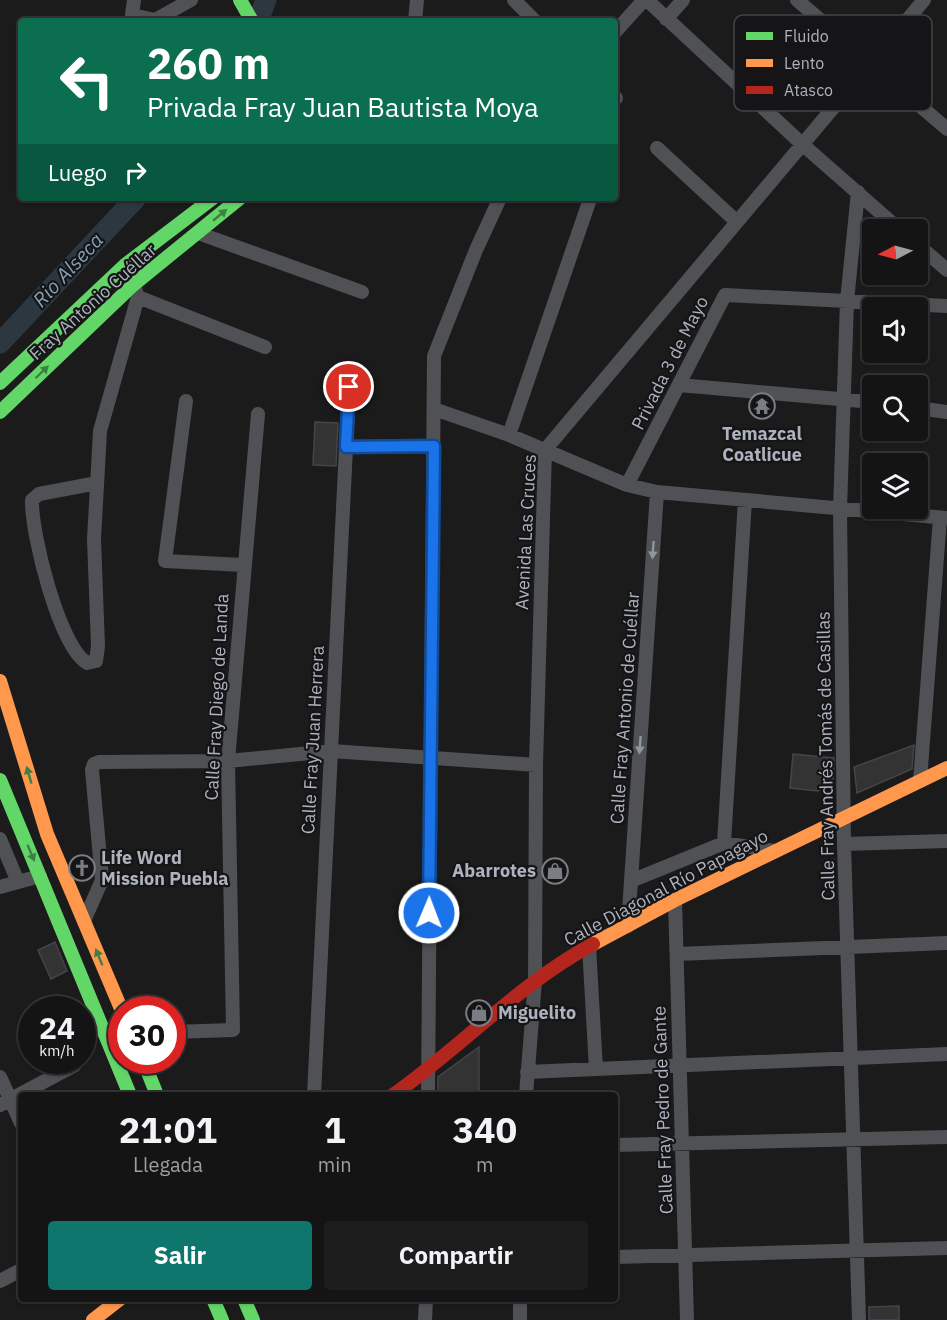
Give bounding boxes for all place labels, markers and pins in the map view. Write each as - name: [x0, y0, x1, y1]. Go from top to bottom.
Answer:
- pin: [323, 361, 374, 412]
- temple icon: Temazcal Coatlicue: [747, 391, 777, 421]
- place label: Temazcal Coatlicue: [722, 422, 802, 466]
- place label: Life Word Mission Puebla: [101, 846, 228, 890]
- church icon: Life Word Mission Puebla: [67, 853, 97, 883]
- shop icon: Abarrotes: [540, 856, 570, 886]
- place label: Abarrotes: [452, 859, 536, 882]
- shop icon: Miguelito: [464, 998, 494, 1028]
- place label: Miguelito: [498, 1001, 576, 1024]

